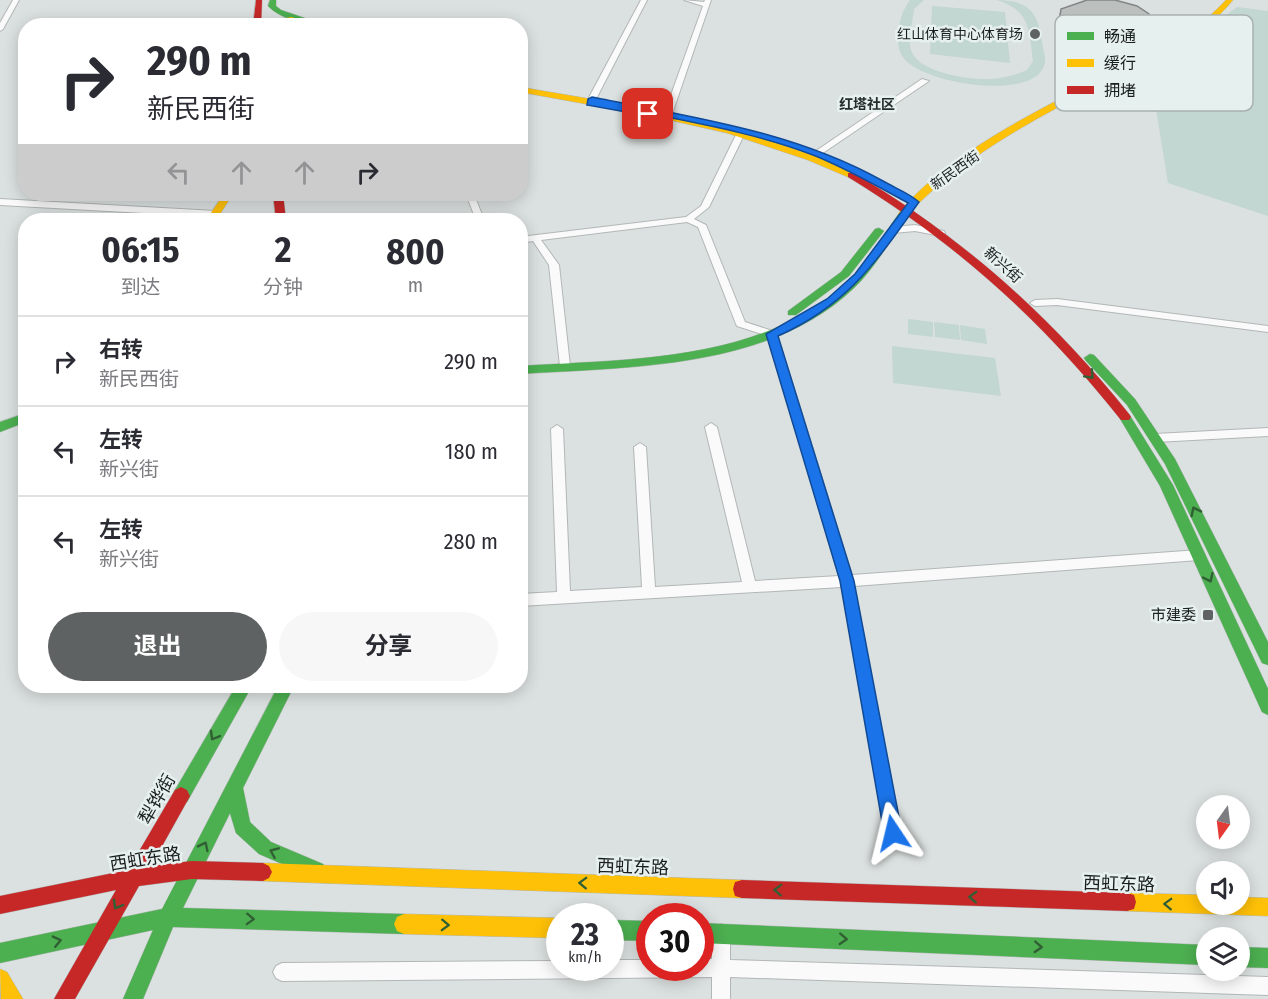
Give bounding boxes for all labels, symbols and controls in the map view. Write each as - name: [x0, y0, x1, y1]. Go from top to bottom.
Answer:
- legend: [1055, 15, 1253, 111]
- place label: 红山体育中心体育场: [897, 26, 1023, 43]
- marker: 红山体育中心体育场: [1028, 27, 1042, 41]
- text: 畅通: [1104, 27, 1136, 46]
- text: 290 m: [147, 36, 252, 86]
- icon: right: [48, 42, 126, 120]
- text: 缓行: [1104, 54, 1136, 73]
- text: 拥堵: [1104, 81, 1136, 100]
- pin: [622, 88, 673, 139]
- text: 新民西街: [147, 93, 255, 125]
- district label: 红塔社区: [839, 96, 895, 113]
- icon: arrive: [631, 97, 664, 130]
- street label: 新民西街: [927, 147, 983, 193]
- icon: left: [162, 156, 195, 189]
- icon: ahead: [225, 156, 258, 189]
- icon: ahead: [288, 156, 321, 189]
- icon: right: [351, 156, 384, 189]
- text: 06:15: [101, 228, 180, 272]
- text: 2: [275, 228, 291, 272]
- text: 800: [386, 230, 445, 274]
- street label: 新兴街: [980, 243, 1026, 287]
- text: m: [408, 273, 423, 297]
- text: 到达: [121, 275, 161, 299]
- text: 分钟: [263, 275, 303, 299]
- text: 右转: [99, 336, 143, 363]
- icon: right: [48, 345, 81, 378]
- text: 290 m: [444, 348, 498, 375]
- text: 新民西街: [99, 367, 179, 391]
- one-way arrow: [1083, 368, 1094, 379]
- text: 左转: [99, 426, 143, 453]
- icon: left: [48, 435, 81, 468]
- text: 180 m: [445, 438, 498, 465]
- text: 新兴街: [99, 457, 159, 481]
- one-way arrow: [1191, 507, 1203, 518]
- text: 左转: [99, 516, 143, 543]
- icon: left: [48, 525, 81, 558]
- text: 280 m: [444, 528, 498, 555]
- text: 新兴街: [99, 547, 159, 571]
- one-way arrow: [1202, 572, 1214, 583]
- place label: 市建委: [1151, 606, 1196, 624]
- marker: 市建委: [1201, 608, 1215, 622]
- button: 退出: [48, 612, 267, 681]
- button: 分享: [279, 612, 498, 681]
- one-way arrow: [210, 730, 222, 740]
- street label: 犁铧街: [134, 770, 180, 828]
- north arrow: [1196, 795, 1250, 849]
- map controls: [1196, 795, 1250, 981]
- position arrow: [861, 801, 925, 865]
- one-way arrow: [196, 841, 208, 852]
- street label: 西虹东路: [108, 843, 182, 875]
- one-way arrow: [269, 847, 280, 859]
- street label: 西虹东路: [597, 855, 669, 879]
- button: sound: [1196, 861, 1250, 915]
- street label: 西虹东路: [1083, 872, 1155, 896]
- one-way arrow: [578, 877, 587, 890]
- one-way arrow: [773, 884, 782, 896]
- one-way arrow: [968, 890, 977, 903]
- one-way arrow: [1163, 897, 1172, 910]
- one-way arrow: [112, 899, 124, 909]
- speed limit sign: 30: [636, 903, 714, 981]
- one-way arrow: [245, 913, 254, 926]
- text: 23: [571, 917, 599, 953]
- one-way arrow: [440, 919, 449, 931]
- button: layers: [1196, 927, 1250, 981]
- one-way arrow: [838, 932, 847, 945]
- one-way arrow: [52, 935, 62, 948]
- one-way arrow: [1033, 941, 1042, 954]
- text: km/h: [568, 948, 602, 966]

